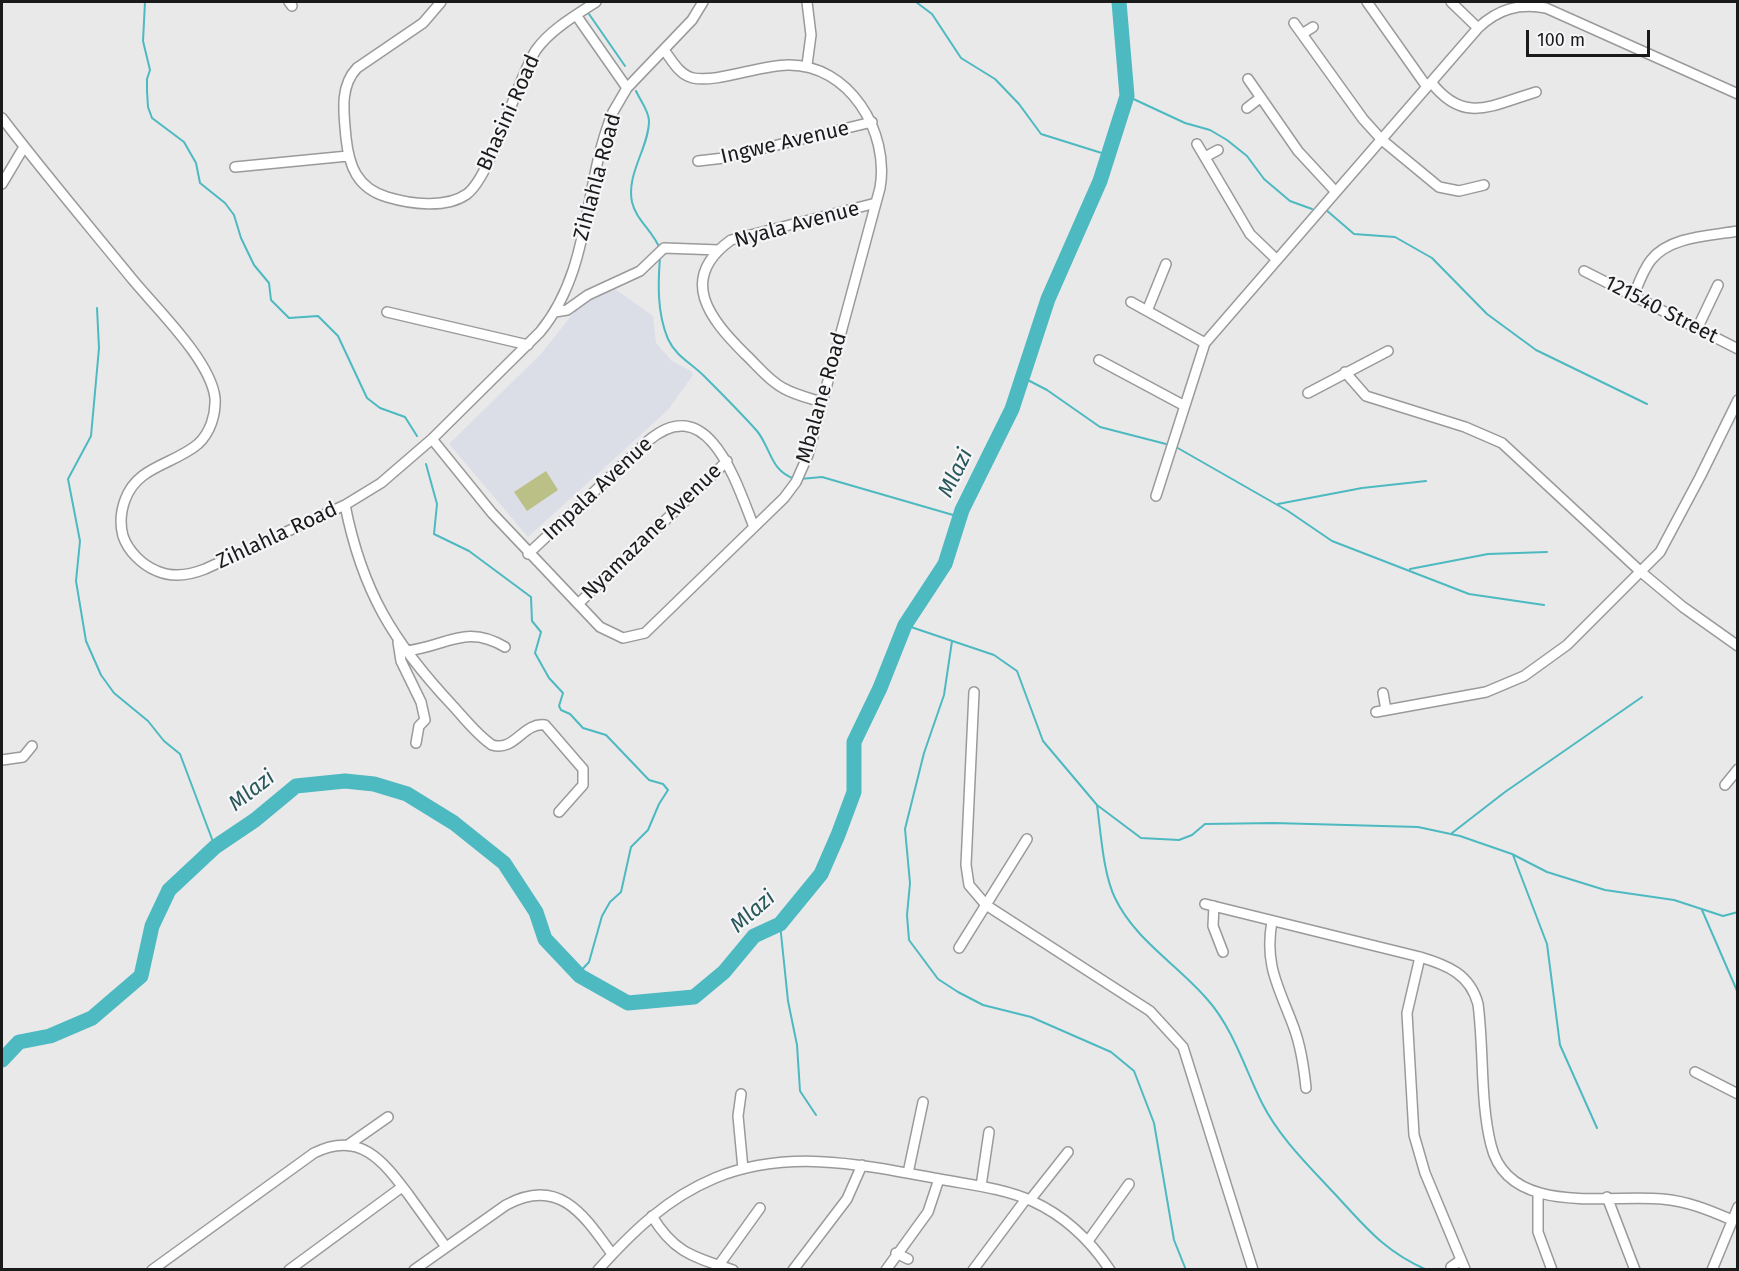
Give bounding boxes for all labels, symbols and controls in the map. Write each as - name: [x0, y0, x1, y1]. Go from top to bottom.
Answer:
- scale bar: [1529, 18, 1654, 56]
- text: 100 m: [1537, 29, 1585, 51]
- street label: Bhasini Road: [472, 51, 546, 175]
- street label: Zihlahla Road: [569, 111, 627, 243]
- street label: Ingwe Avenue: [718, 116, 852, 170]
- street label: Nyala Avenue: [732, 196, 862, 254]
- street label: 121540 Street: [1600, 271, 1722, 349]
- street label: Mbalane Road: [791, 330, 853, 466]
- street label: Impala Avenue: [538, 432, 658, 546]
- water label: Mlazi: [933, 444, 979, 502]
- street label: Nyamazane Avenue: [577, 459, 727, 605]
- street label: Zihlahla Road: [213, 497, 341, 575]
- water label: Mlazi: [224, 765, 280, 817]
- water label: Mlazi: [725, 885, 781, 939]

